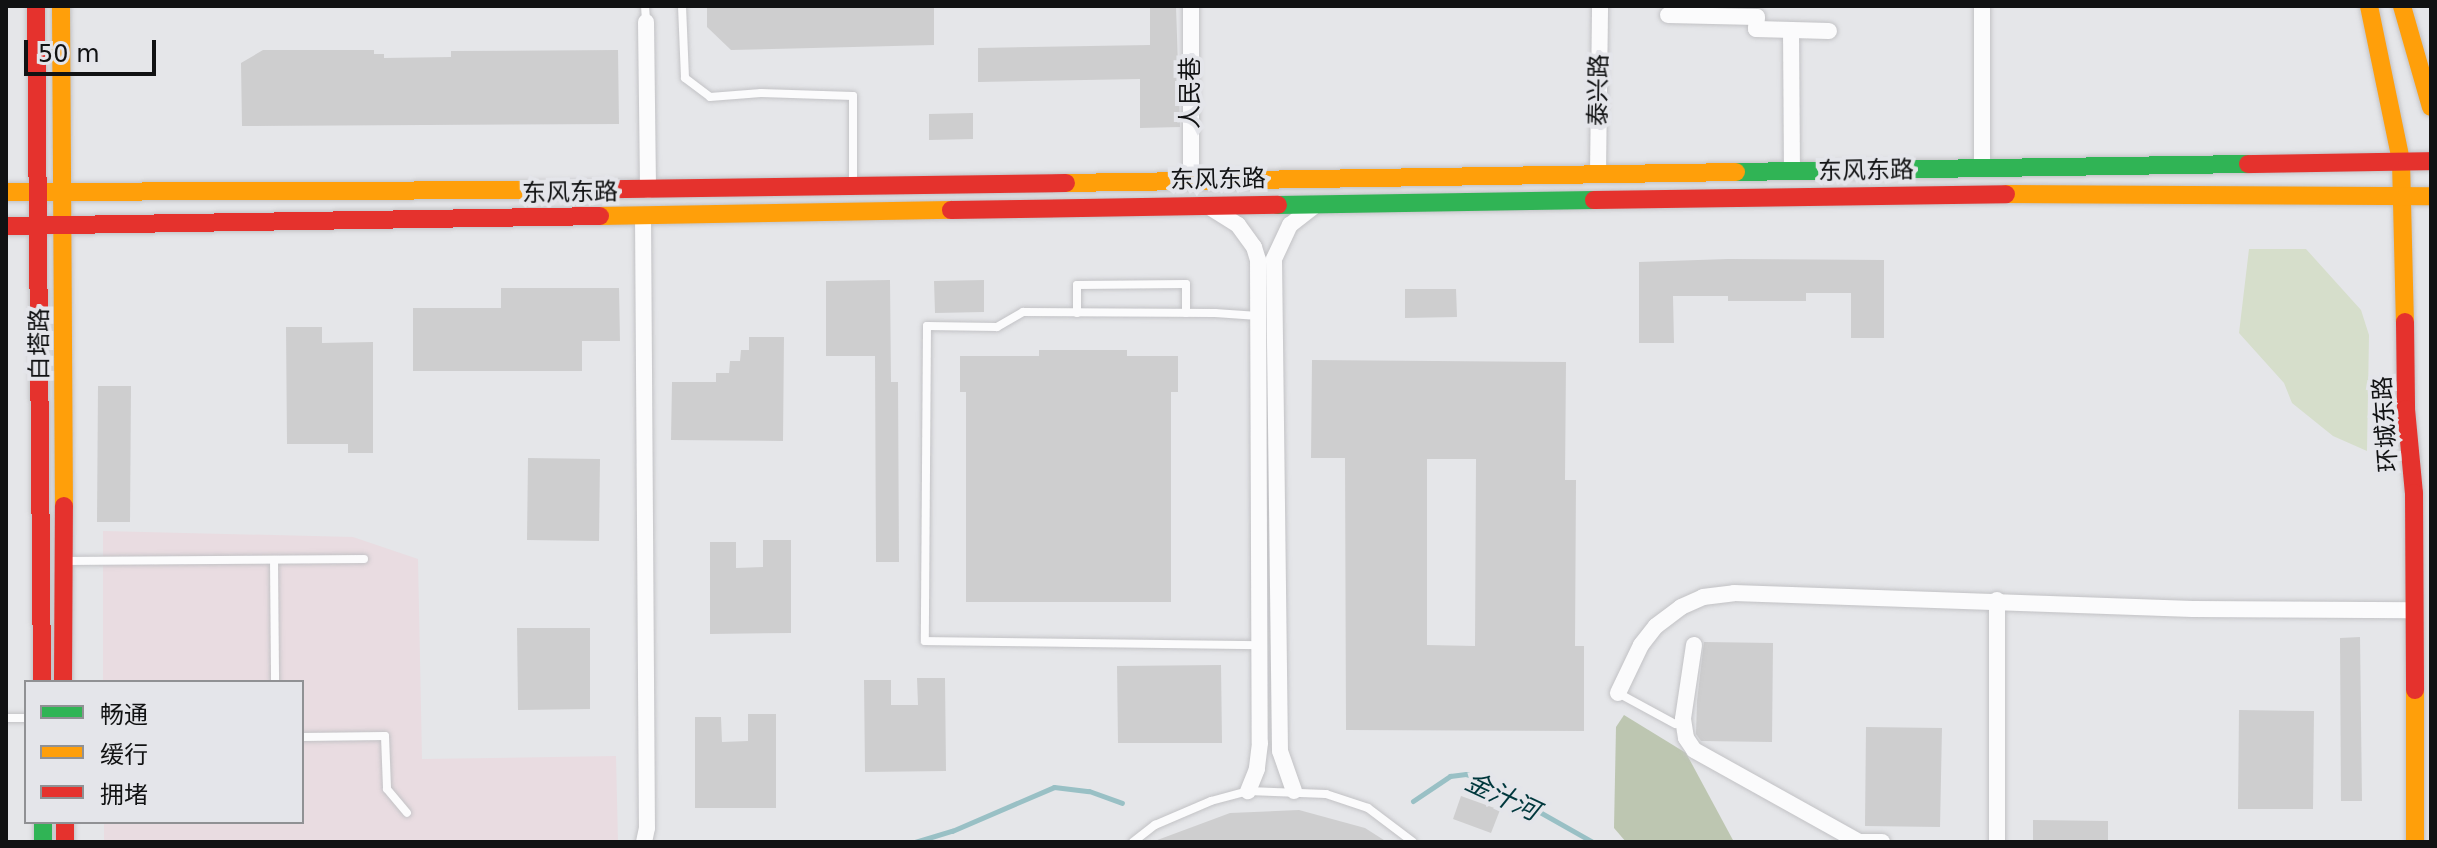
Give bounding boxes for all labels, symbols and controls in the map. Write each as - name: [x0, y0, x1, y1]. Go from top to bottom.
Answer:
- scale bar: [28, 24, 160, 74]
- text: 50 m: [38, 40, 100, 68]
- street label: 泰兴路: [1584, 54, 1614, 126]
- street label: 人民巷: [1177, 57, 1205, 129]
- street label: 东风东路: [1818, 156, 1914, 186]
- street label: 东风东路: [1170, 165, 1266, 195]
- street label: 东风东路: [522, 178, 618, 208]
- street label: 白塔路: [26, 308, 54, 380]
- street label: 环城东路: [2368, 375, 2404, 473]
- legend: [24, 680, 304, 824]
- text: 畅通: [100, 701, 148, 729]
- text: 缓行: [100, 741, 148, 769]
- water label: 金汁河: [1460, 766, 1544, 828]
- text: 拥堵: [100, 781, 148, 809]

